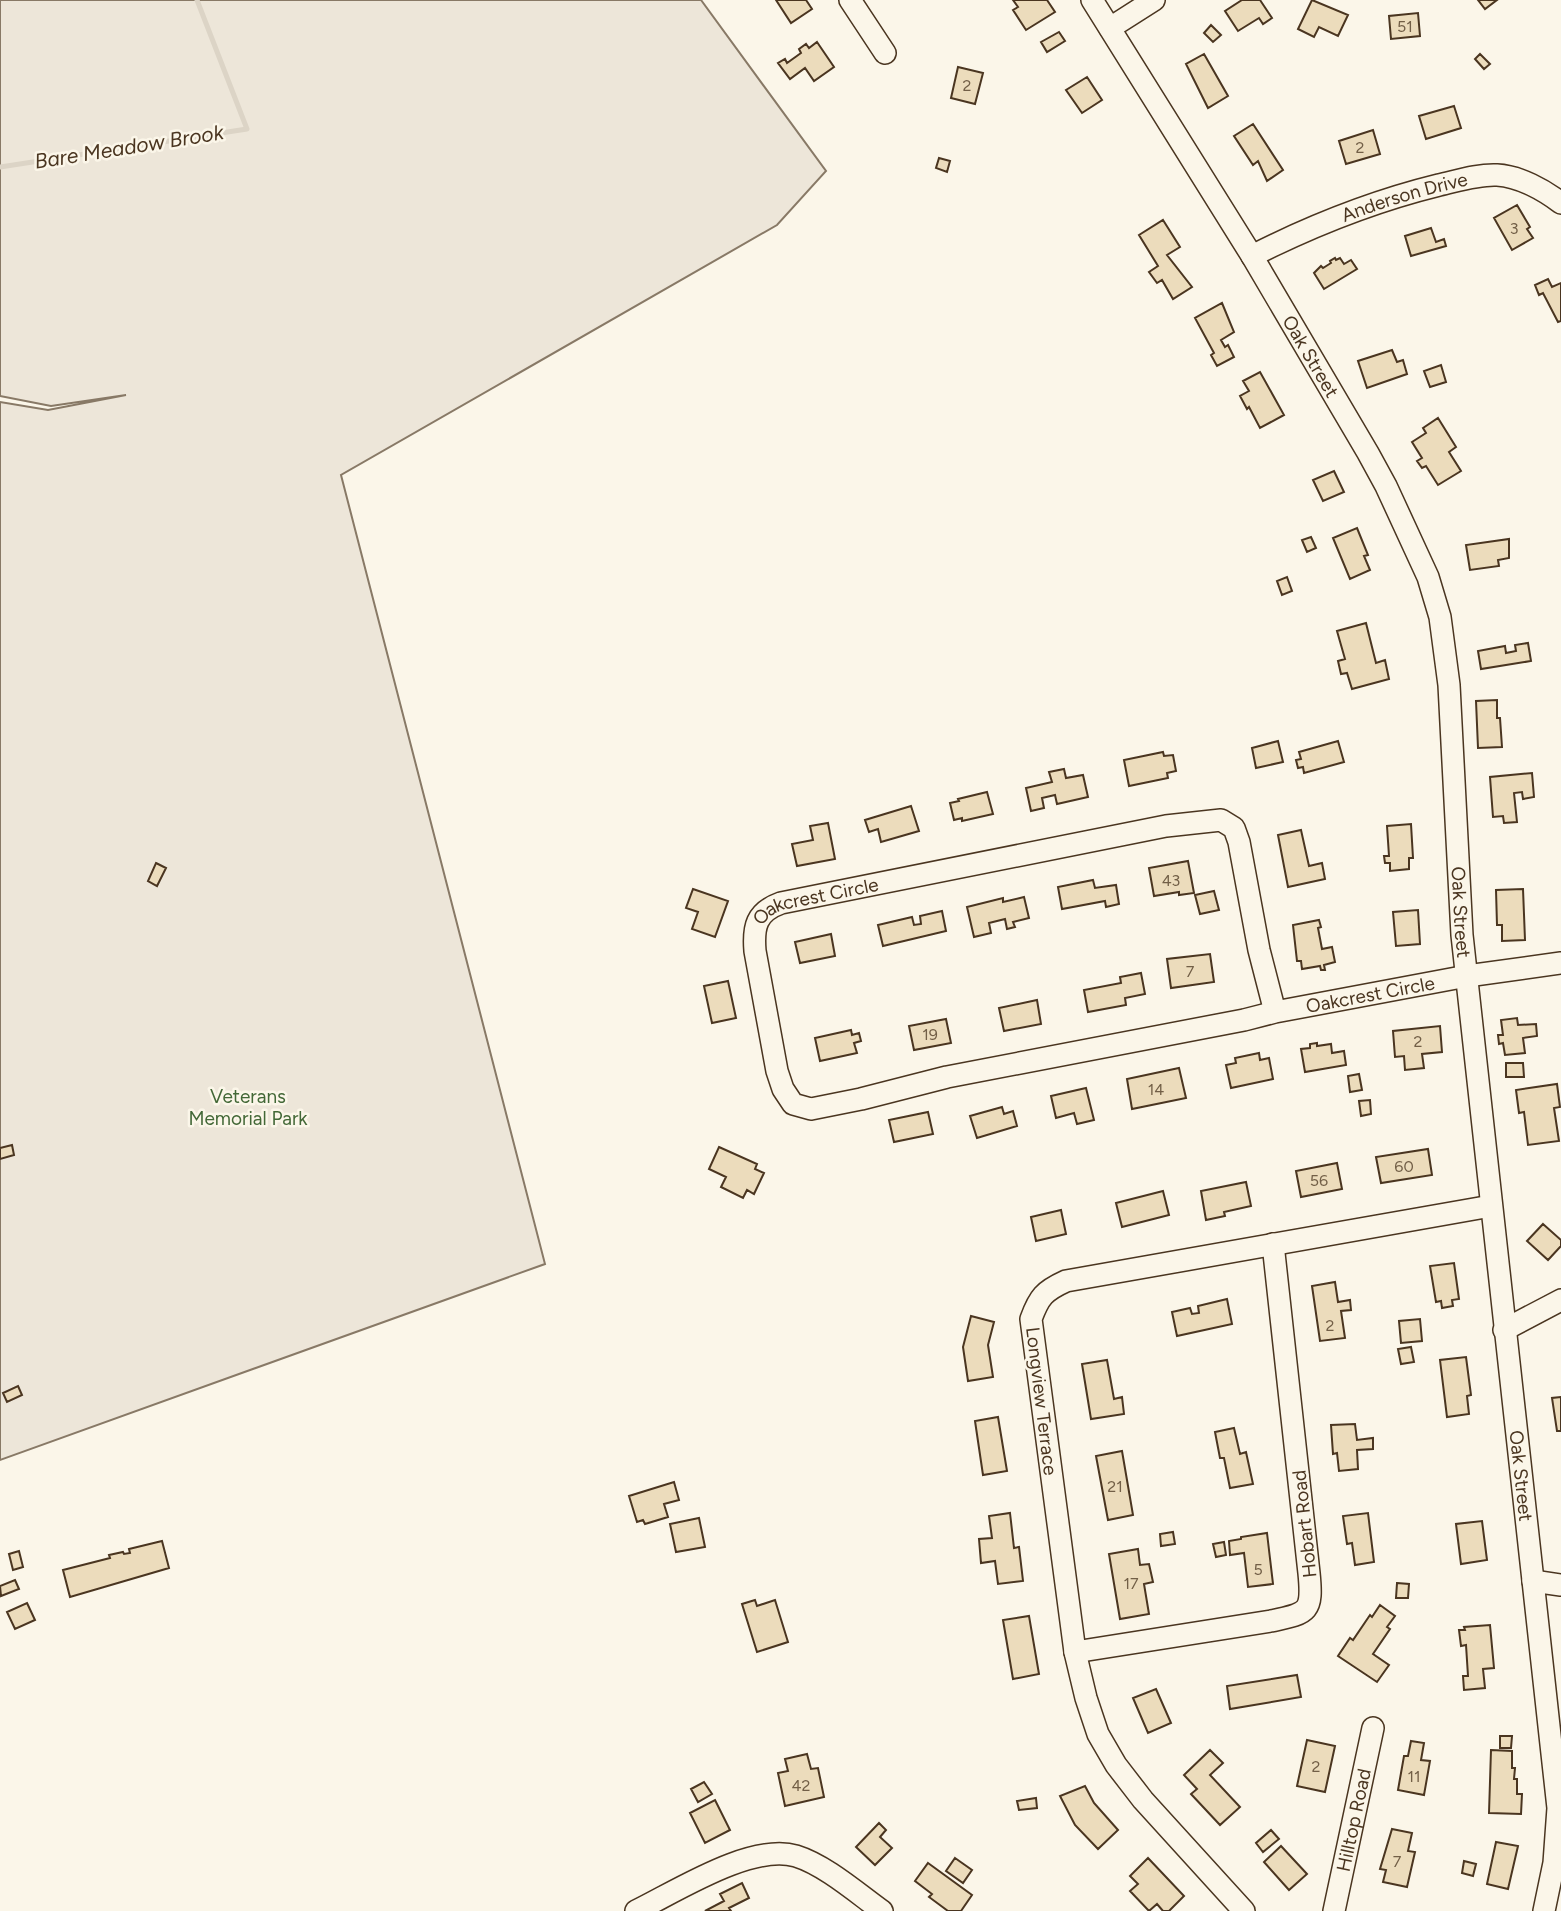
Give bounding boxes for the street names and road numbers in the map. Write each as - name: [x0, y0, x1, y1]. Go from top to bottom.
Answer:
- street label: Anderson Drive: [1338, 168, 1470, 227]
- street label: Oak Street: [1277, 311, 1344, 402]
- street label: Oak Street: [1446, 866, 1475, 959]
- street label: Oakcrest Circle: [748, 873, 881, 929]
- street label: Oakcrest Circle: [1304, 971, 1437, 1018]
- street label: Longview Terrace: [1021, 1325, 1062, 1477]
- street label: Oak Street: [1505, 1429, 1537, 1523]
- street label: Hobart Road: [1287, 1469, 1322, 1579]
- street label: Hilltop Road: [1332, 1766, 1376, 1874]

